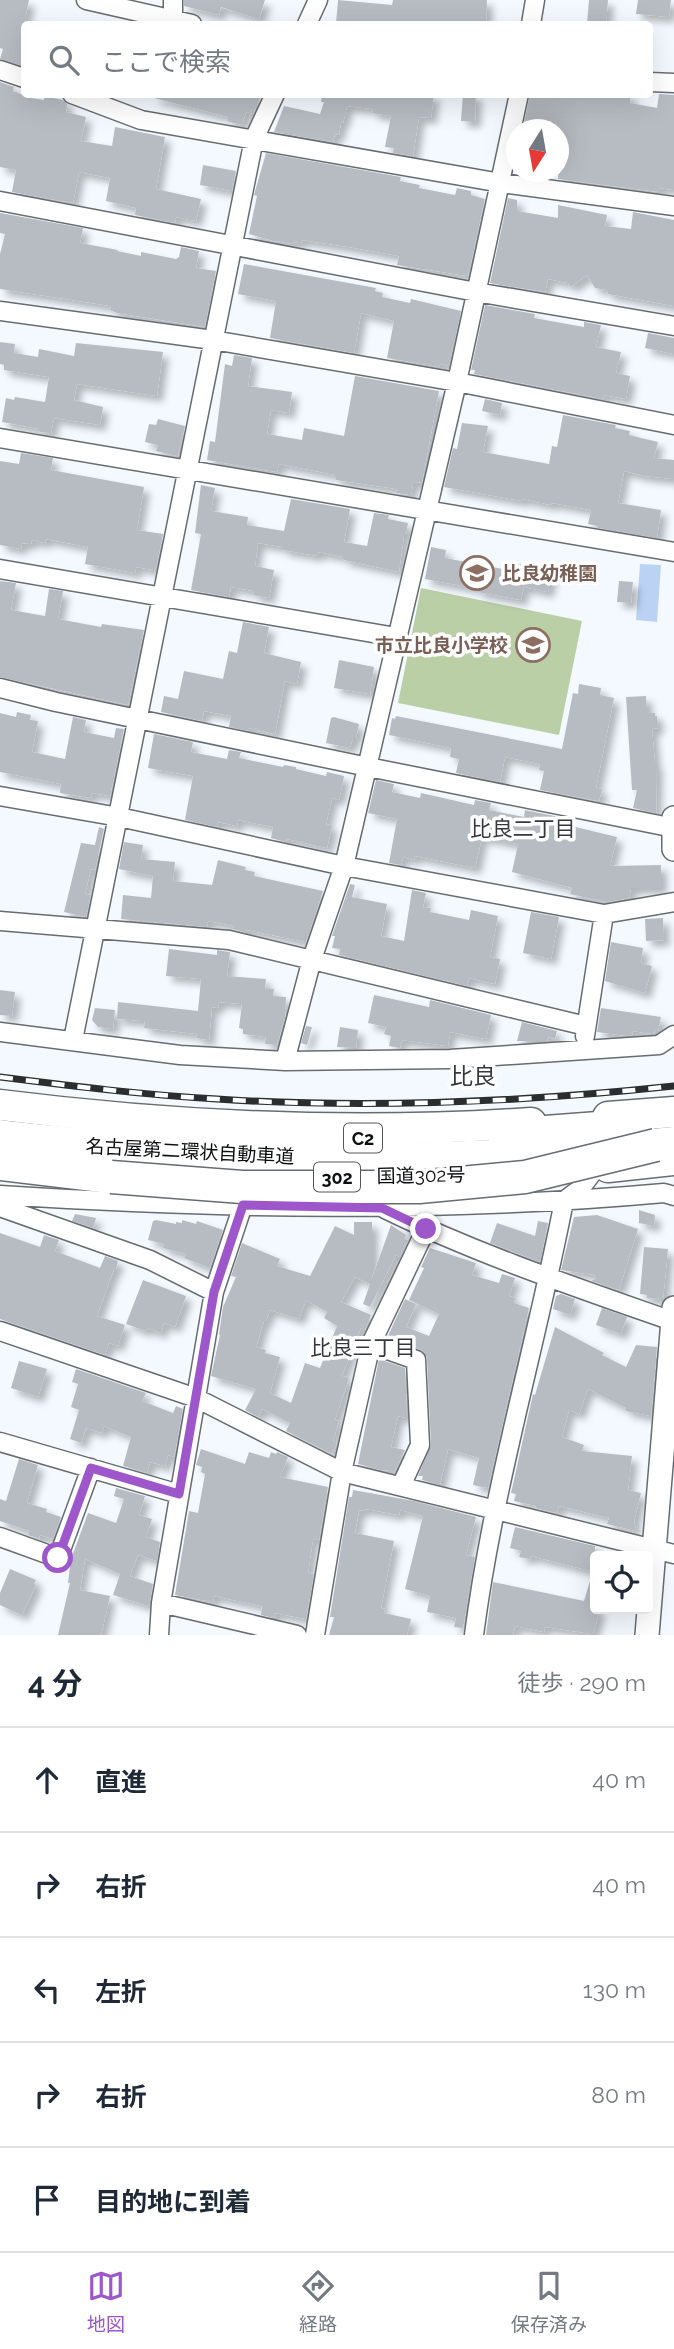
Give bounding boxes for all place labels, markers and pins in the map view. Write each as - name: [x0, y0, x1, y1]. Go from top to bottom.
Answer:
- school or university icon: 比良幼稚園: [458, 554, 496, 592]
- place label: 比良幼稚園: [502, 562, 597, 584]
- school or university icon: 市立比良小学校: [514, 626, 552, 664]
- place label: 市立比良小学校: [375, 634, 508, 656]

